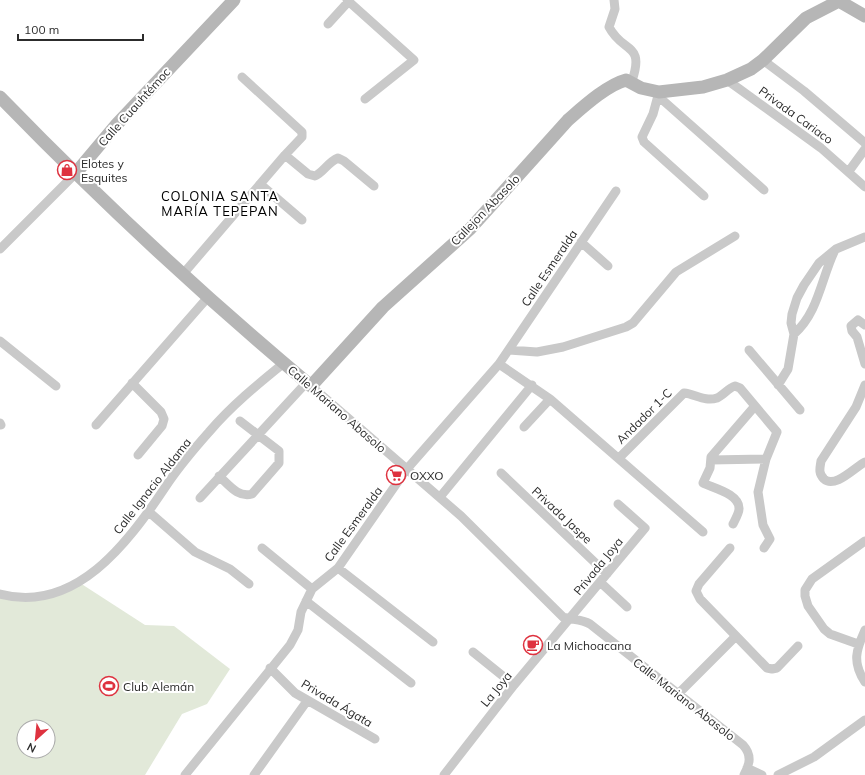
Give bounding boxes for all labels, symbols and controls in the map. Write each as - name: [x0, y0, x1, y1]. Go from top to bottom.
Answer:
- scale bar: [18, 16, 143, 42]
- text: 100 m: [24, 22, 59, 37]
- street label: Calle Cuauhtémoc: [95, 65, 173, 149]
- street label: Privada Cariaco: [756, 83, 836, 147]
- place label: Elotes y Esquites: [81, 156, 128, 185]
- shop icon: Elotes y Esquites: [56, 159, 78, 181]
- street label: Callejon Abasolo: [447, 171, 523, 249]
- district label: COLONIA SANTA MARÍA TEPEPAN: [161, 188, 279, 219]
- street label: Calle Esmeralda: [518, 227, 580, 309]
- street label: Calle Mariano Abasolo: [285, 362, 389, 456]
- street label: Andador 1-C: [613, 385, 675, 447]
- street label: Calle Ignacio Aldama: [110, 435, 194, 537]
- supermarket icon: OXXO: [385, 464, 407, 486]
- place label: OXXO: [410, 468, 444, 483]
- street label: Calle Esmeralda: [321, 483, 385, 565]
- street label: Privada Jaspe: [529, 483, 595, 547]
- street label: Privada Joya: [570, 534, 626, 598]
- cafe icon: La Michoacana: [522, 634, 544, 656]
- place label: La Michoacana: [547, 638, 631, 653]
- street label: Calle Mariano Abasolo: [630, 655, 738, 744]
- street label: La Joya: [477, 668, 515, 710]
- sports icon: Club Alemán: [98, 675, 120, 697]
- street label: Privada Ágata: [299, 676, 375, 730]
- place label: Club Alemán: [123, 679, 194, 694]
- north arrow: [16, 719, 56, 759]
- text: N: [25, 740, 38, 756]

